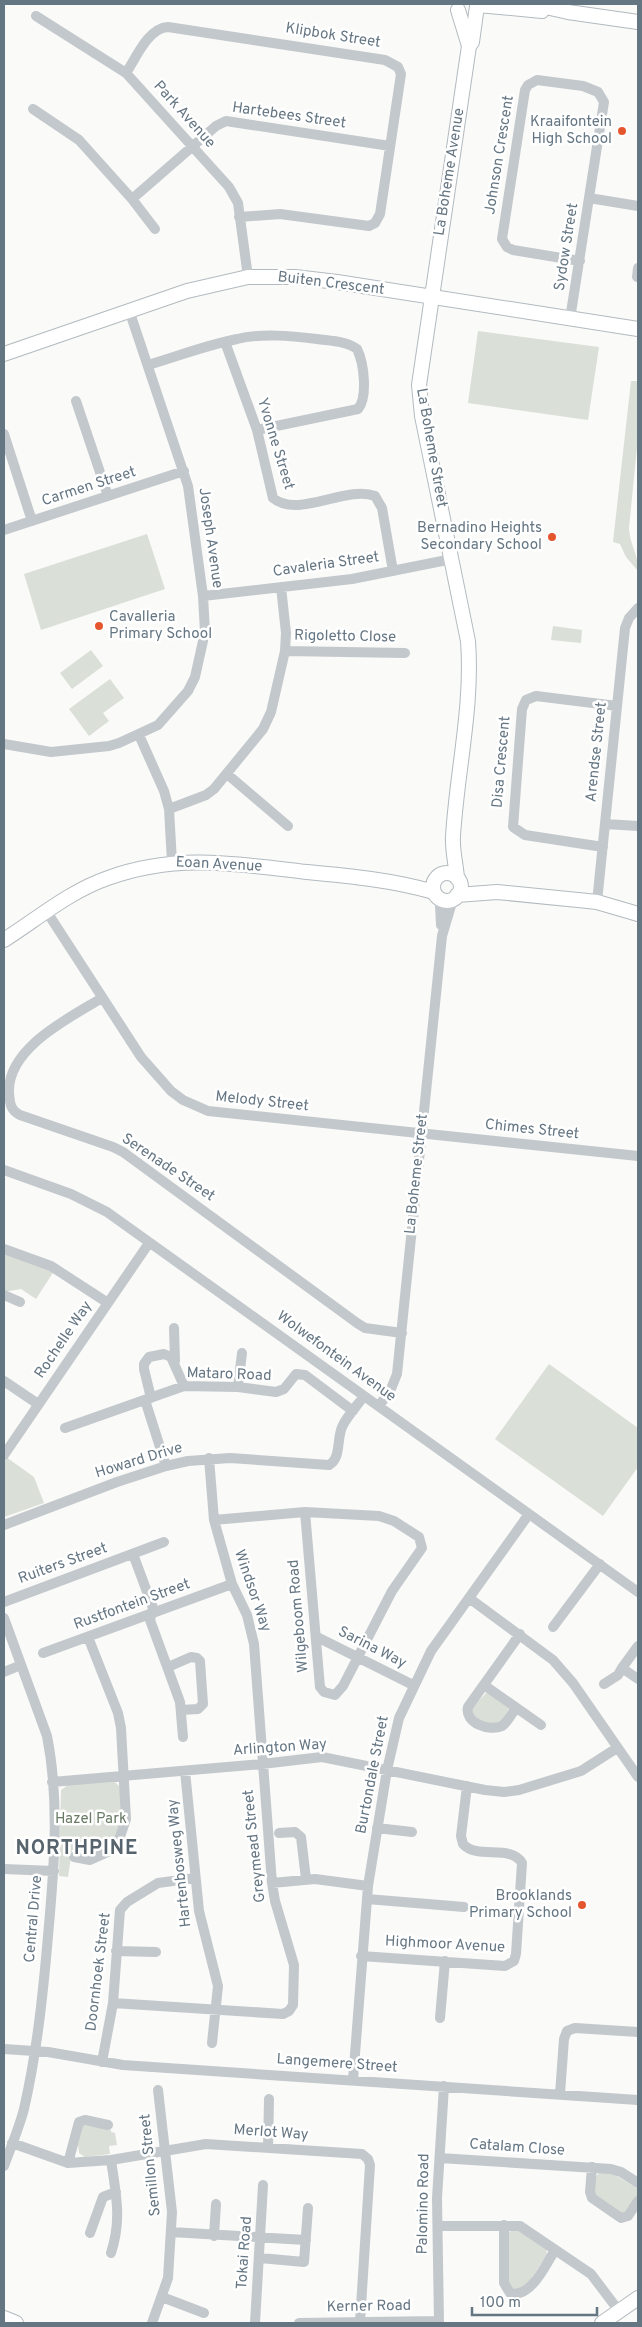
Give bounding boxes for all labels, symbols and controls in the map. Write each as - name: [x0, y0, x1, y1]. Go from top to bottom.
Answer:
- street label: Klipbok Street: [284, 19, 382, 53]
- street label: Park Avenue: [149, 77, 219, 153]
- street label: Johnson Crescent: [481, 94, 519, 216]
- street label: Hartebees Street: [231, 99, 347, 133]
- street label: La Boheme Avenue: [431, 107, 469, 237]
- place label: Kraaifontein High School: [530, 113, 612, 149]
- marker: Kraaifontein High School: [616, 125, 628, 137]
- street label: Sydow Street: [551, 202, 583, 292]
- street label: Buiten Crescent: [276, 268, 386, 300]
- street label: La Boheme Street: [411, 387, 451, 509]
- street label: Yvonne Street: [252, 396, 298, 492]
- street label: Carmen Street: [39, 463, 139, 511]
- street label: Joseph Avenue: [194, 486, 226, 590]
- place label: Bernadino Heights Secondary School: [417, 519, 542, 555]
- marker: Bernadino Heights Secondary School: [546, 531, 558, 543]
- street label: Cavaleria Street: [272, 548, 380, 582]
- place label: Cavalleria Primary School: [109, 608, 212, 644]
- marker: Cavalleria Primary School: [93, 620, 105, 632]
- street label: Rigoletto Close: [294, 627, 396, 647]
- street label: Arendse Street: [582, 701, 612, 803]
- street label: Disa Crescent: [489, 715, 515, 809]
- street label: Eoan Avenue: [175, 853, 263, 877]
- street label: Melody Street: [214, 1088, 310, 1116]
- street label: La Boheme Street: [401, 1113, 433, 1235]
- street label: Chimes Street: [484, 1116, 580, 1144]
- street label: Serenade Street: [118, 1130, 218, 1206]
- street label: Rochelle Way: [31, 1297, 97, 1382]
- street label: Wolwefontein Avenue: [273, 1307, 399, 1407]
- street label: Mataro Road: [186, 1364, 272, 1386]
- street label: Howard Drive: [93, 1439, 185, 1483]
- street label: Ruiters Street: [16, 1539, 110, 1589]
- street label: Windsor Way: [229, 1547, 275, 1635]
- street label: Wilgeboom Road: [285, 1559, 313, 1673]
- street label: Rustfontein Street: [71, 1575, 193, 1635]
- street label: Sarina Way: [335, 1623, 409, 1673]
- street label: Burtondale Street: [352, 1714, 394, 1836]
- street label: Arlington Way: [232, 1735, 328, 1761]
- street label: Greymead Street: [240, 1788, 270, 1904]
- street label: Hartenbosweg Way: [164, 1798, 196, 1928]
- park label: Hazel Park: [55, 1810, 127, 1829]
- district label: NORTHPINE: [15, 1836, 139, 1862]
- street label: Central Drive: [21, 1874, 47, 1964]
- place label: Brooklands Primary School: [469, 1887, 572, 1923]
- marker: Brooklands Primary School: [576, 1899, 588, 1911]
- street label: Doornhoek Street: [82, 1912, 116, 2032]
- street label: Highmoor Avenue: [385, 1932, 505, 1958]
- street label: Langemere Street: [276, 2050, 398, 2078]
- street label: Semillon Street: [136, 2113, 166, 2217]
- street label: Merlot Way: [233, 2121, 309, 2145]
- street label: Catalam Close: [469, 2135, 565, 2161]
- street label: Palomino Road: [414, 2153, 434, 2255]
- street label: Tokai Road: [233, 2216, 257, 2290]
- scale bar: [472, 2284, 597, 2316]
- text: 100 m: [480, 2294, 521, 2313]
- street label: Kerner Road: [327, 2297, 411, 2317]

